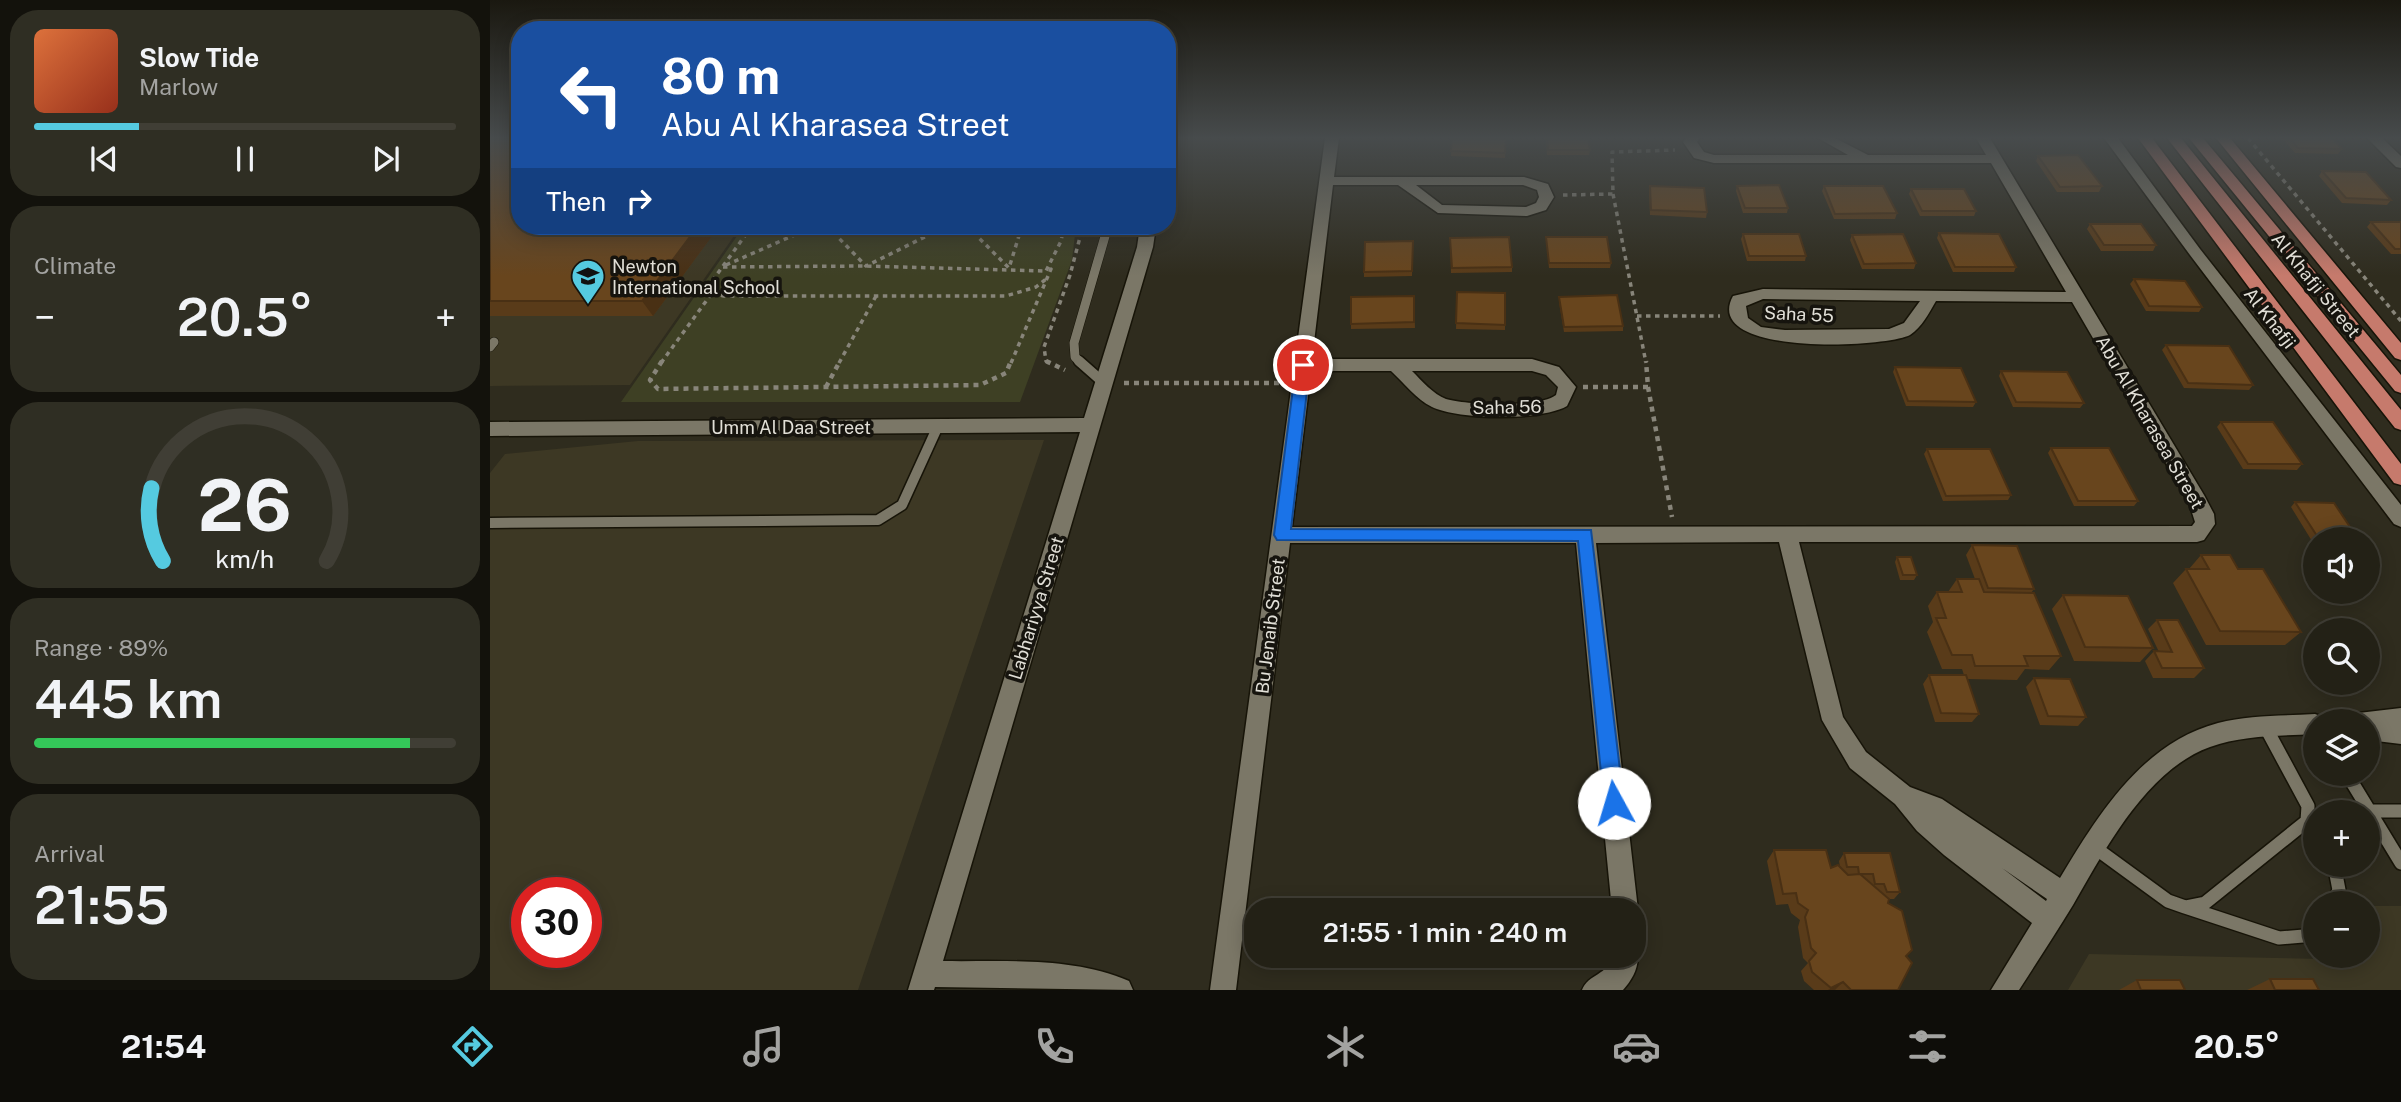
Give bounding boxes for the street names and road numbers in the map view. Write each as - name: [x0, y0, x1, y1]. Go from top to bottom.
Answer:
- street label: Al Khafji Street: [2267, 228, 2365, 342]
- street label: Al Khafji: [2240, 283, 2300, 353]
- street label: Saha 55: [1764, 302, 1834, 326]
- street label: Abu Al Kharasea Street: [2092, 332, 2208, 512]
- street label: Saha 56: [1472, 396, 1542, 418]
- street label: Umm Al Daa Street: [711, 417, 871, 438]
- street label: Labhariyya Street: [1004, 534, 1068, 682]
- street label: Bu Jenaib Street: [1251, 557, 1289, 695]

